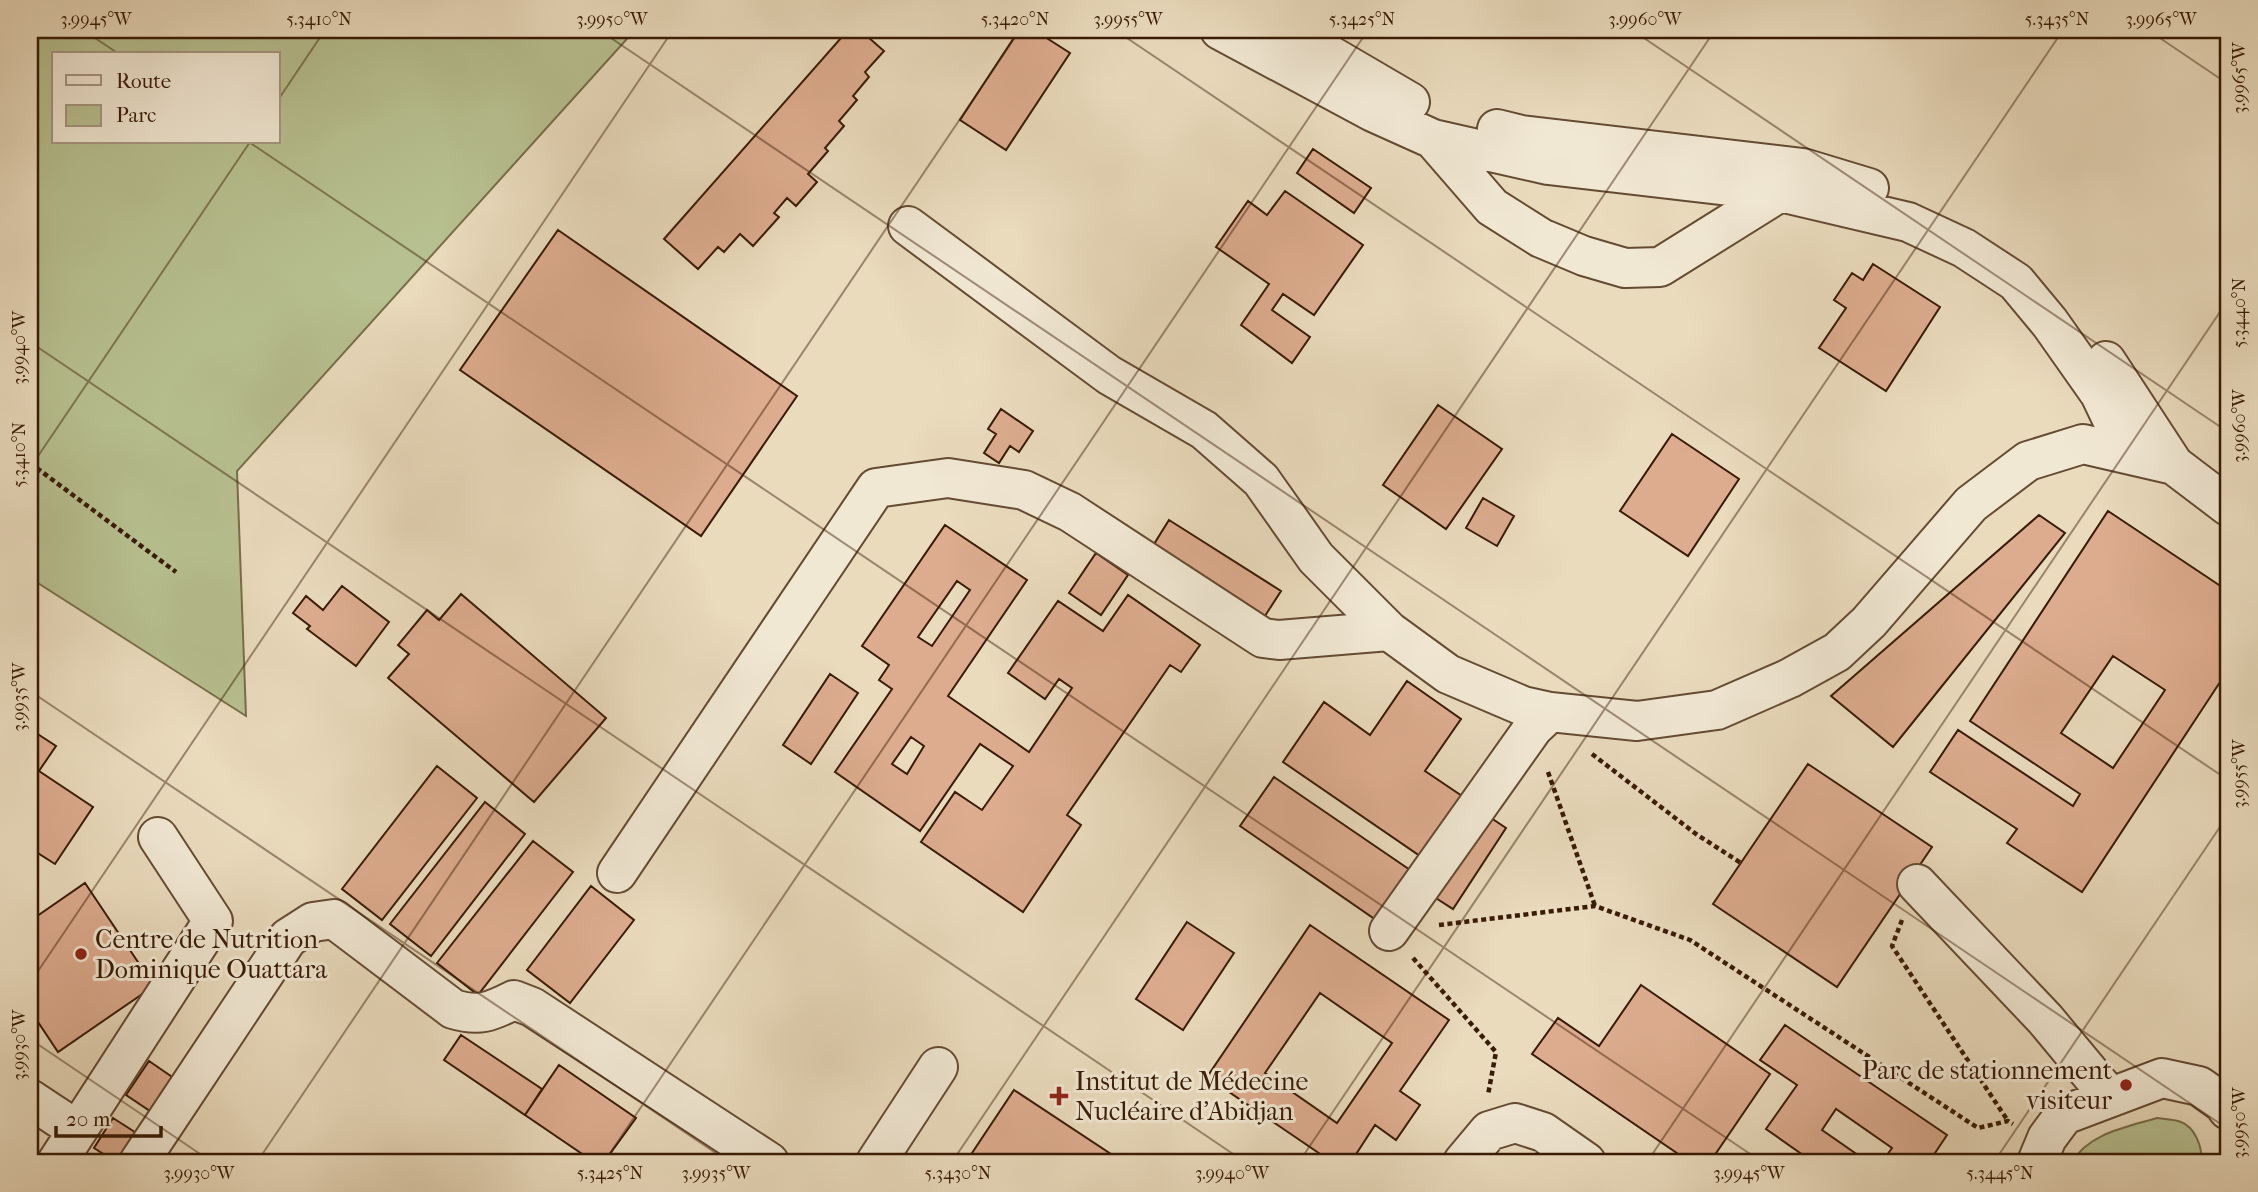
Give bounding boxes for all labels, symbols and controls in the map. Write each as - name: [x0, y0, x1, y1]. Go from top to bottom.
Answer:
- text: 3.9945°W: [60, 9, 133, 30]
- text: 5.3410°N: [286, 9, 352, 30]
- text: 3.9950°W: [576, 9, 649, 30]
- text: 5.3420°N: [981, 9, 1050, 30]
- text: 3.9955°W: [1093, 9, 1164, 30]
- text: 5.3425°N: [1329, 9, 1396, 30]
- text: 3.9960°W: [1608, 9, 1683, 30]
- text: 5.3435°N: [2025, 9, 2090, 30]
- text: 3.9965°W: [2125, 9, 2198, 30]
- text: 3.9965°W: [2229, 41, 2250, 114]
- legend: [52, 52, 280, 144]
- text: Route: [116, 69, 171, 93]
- text: Parc: [116, 103, 156, 127]
- text: 5.3440°N: [2229, 278, 2250, 348]
- text: 3.9940°W: [9, 310, 30, 385]
- text: 3.9960°W: [2229, 388, 2250, 463]
- text: 5.3410°N: [9, 422, 30, 488]
- text: 3.9935°W: [9, 661, 30, 731]
- text: 3.9955°W: [2229, 738, 2250, 809]
- place label: Centre de Nutrition Dominique Ouattara: [95, 924, 328, 985]
- marker: Centre de Nutrition Dominique Ouattara: [73, 946, 89, 962]
- text: 3.9930°W: [9, 1008, 30, 1081]
- place label: Parc de stationnement visiteur: [1862, 1055, 2113, 1116]
- place label: Institut de Médecine Nucléaire d'Abidjan: [1075, 1066, 1308, 1127]
- marker: Parc de stationnement visiteur: [2118, 1077, 2134, 1093]
- marker: Institut de Médecine Nucléaire d'Abidjan: [1049, 1086, 1069, 1106]
- text: 3.9950°W: [2229, 1086, 2250, 1159]
- scale bar: [56, 1094, 161, 1138]
- text: 20 m: [66, 1107, 111, 1131]
- text: 3.9930°W: [163, 1163, 236, 1184]
- text: 5.3425°N: [577, 1163, 644, 1184]
- text: 3.9935°W: [682, 1163, 752, 1184]
- text: 5.3430°N: [925, 1163, 992, 1184]
- text: 3.9940°W: [1195, 1163, 1270, 1184]
- text: 3.9945°W: [1713, 1163, 1786, 1184]
- text: 5.3445°N: [1966, 1163, 2034, 1184]

